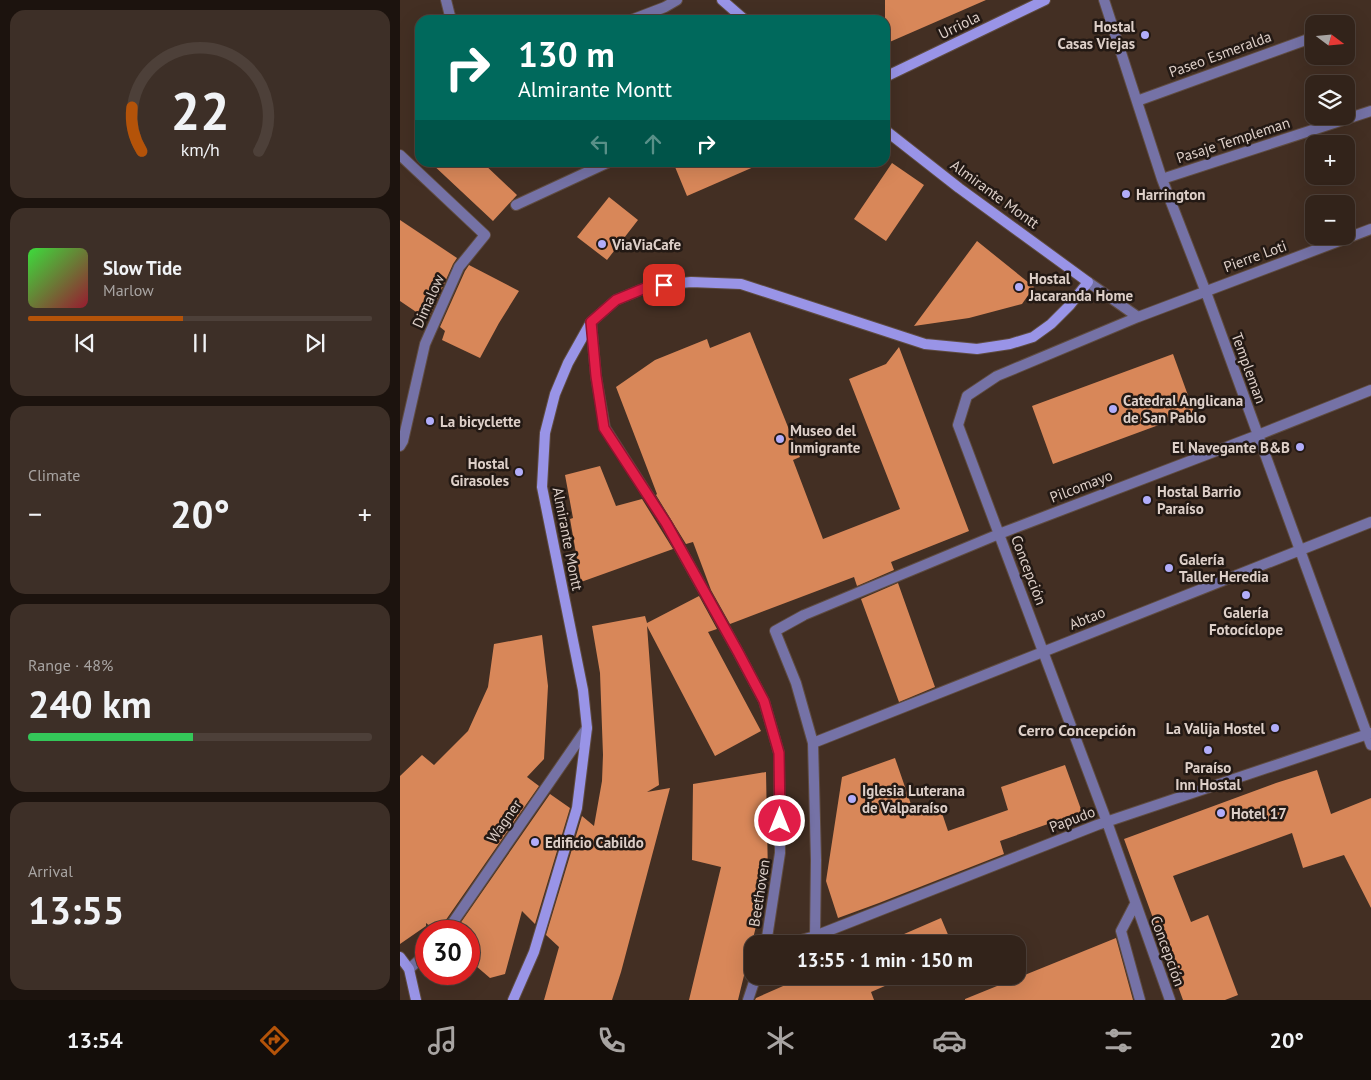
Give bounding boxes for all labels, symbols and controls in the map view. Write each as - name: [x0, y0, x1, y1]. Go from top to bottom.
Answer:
- street label: Urriola: [935, 7, 983, 43]
- north arrow: [1305, 15, 1355, 65]
- map controls: [1305, 15, 1355, 245]
- place label: Hostal Casas Viejas: [1057, 17, 1136, 53]
- street label: Paseo Esmeralda: [1166, 27, 1274, 81]
- marker: Hostal Casas Viejas: [1139, 29, 1151, 41]
- text: 130 m: [518, 31, 615, 77]
- icon: right: [435, 35, 500, 100]
- text: Almirante Montt: [518, 75, 672, 103]
- button: layers: [1305, 75, 1355, 125]
- text: 22: [171, 77, 229, 144]
- street label: Pasaje Templeman: [1174, 113, 1292, 167]
- icon: left: [586, 130, 614, 158]
- icon: ahead: [639, 130, 667, 158]
- icon: right: [692, 130, 720, 158]
- button: +: [1305, 135, 1355, 185]
- text: km/h: [180, 138, 220, 161]
- street label: Almirante Montt: [947, 155, 1043, 233]
- place label: Harrington: [1136, 185, 1205, 204]
- marker: Harrington: [1120, 188, 1132, 200]
- button: −: [1305, 195, 1355, 245]
- place label: ViaViaCafe: [611, 235, 681, 254]
- street label: Pierre Loti: [1221, 236, 1289, 276]
- marker: ViaViaCafe: [596, 238, 608, 250]
- text: Slow Tide: [103, 256, 182, 280]
- pin: [643, 264, 685, 306]
- place label: Hostal Jacaranda Home: [1028, 269, 1133, 305]
- street label: Dimalow: [408, 271, 448, 331]
- icon: arrive: [650, 271, 678, 299]
- text: Marlow: [103, 280, 154, 300]
- marker: Hostal Jacaranda Home: [1013, 281, 1025, 293]
- icon: previous: [71, 329, 99, 357]
- icon: pause: [186, 329, 214, 357]
- icon: next: [301, 329, 329, 357]
- street label: Templeman: [1227, 330, 1271, 406]
- place label: Catedral Anglicana de San Pablo: [1123, 391, 1243, 427]
- marker: Catedral Anglicana de San Pablo: [1107, 403, 1119, 415]
- place label: La bicyclette: [440, 412, 521, 431]
- marker: La bicyclette: [424, 415, 436, 427]
- place label: Museo del Inmigrante: [790, 421, 861, 457]
- marker: Museo del Inmigrante: [774, 433, 786, 445]
- place label: El Navegante B&B: [1172, 438, 1290, 457]
- marker: El Navegante B&B: [1294, 441, 1306, 453]
- place label: Hostal Girasoles: [450, 454, 510, 490]
- text: Climate: [28, 465, 80, 485]
- street label: Pilcomayo: [1047, 465, 1115, 507]
- marker: Hostal Girasoles: [513, 466, 525, 478]
- place label: Hostal Barrio Paraíso: [1157, 482, 1241, 518]
- street label: Almirante Montt: [549, 486, 587, 592]
- text: 20°: [170, 489, 230, 538]
- marker: Hostal Barrio Paraíso: [1141, 494, 1153, 506]
- text: −: [28, 495, 42, 532]
- text: +: [358, 495, 372, 532]
- street label: Concepción: [1007, 532, 1051, 608]
- place label: Galería Taller Heredia: [1179, 550, 1269, 586]
- marker: Galería Taller Heredia: [1163, 562, 1175, 574]
- marker: Galería Fotocíclope: [1240, 589, 1252, 601]
- street label: Abtao: [1066, 602, 1108, 634]
- place label: Galería Fotocíclope: [1209, 603, 1283, 639]
- text: Range · 48%: [28, 655, 113, 675]
- text: 240 km: [28, 679, 152, 728]
- place label: La Valija Hostel: [1166, 719, 1266, 738]
- district label: Cerro Concepción: [1018, 720, 1136, 740]
- marker: La Valija Hostel: [1269, 722, 1281, 734]
- marker: Paraíso Inn Hostal: [1202, 744, 1214, 756]
- place label: Paraíso Inn Hostal: [1175, 758, 1241, 794]
- place label: Iglesia Luterana de Valparaíso: [862, 781, 965, 817]
- marker: Iglesia Luterana de Valparaíso: [846, 793, 858, 805]
- position arrow: [753, 794, 805, 846]
- street label: Wagner: [482, 796, 526, 846]
- street label: Papudo: [1046, 802, 1098, 836]
- place label: Hotel 17: [1231, 804, 1287, 823]
- marker: Hotel 17: [1215, 807, 1227, 819]
- place label: Edificio Cabildo: [545, 833, 644, 852]
- marker: Edificio Cabildo: [529, 836, 541, 848]
- street label: Beethoven: [744, 858, 774, 928]
- text: Arrival: [28, 861, 73, 881]
- text: 13:55: [28, 885, 124, 934]
- street label: Concepción: [1147, 913, 1189, 989]
- speed limit sign: 30: [415, 920, 480, 985]
- text: 13:55 · 1 min · 150 m: [797, 948, 973, 972]
- icon: directions: [257, 1023, 292, 1058]
- icon: music: [425, 1023, 460, 1058]
- icon: phone: [594, 1023, 629, 1058]
- icon: climate: [763, 1023, 798, 1058]
- icon: car: [932, 1023, 967, 1058]
- icon: filters: [1101, 1023, 1136, 1058]
- text: 13:54: [67, 1026, 123, 1054]
- text: 20°: [1269, 1026, 1304, 1054]

